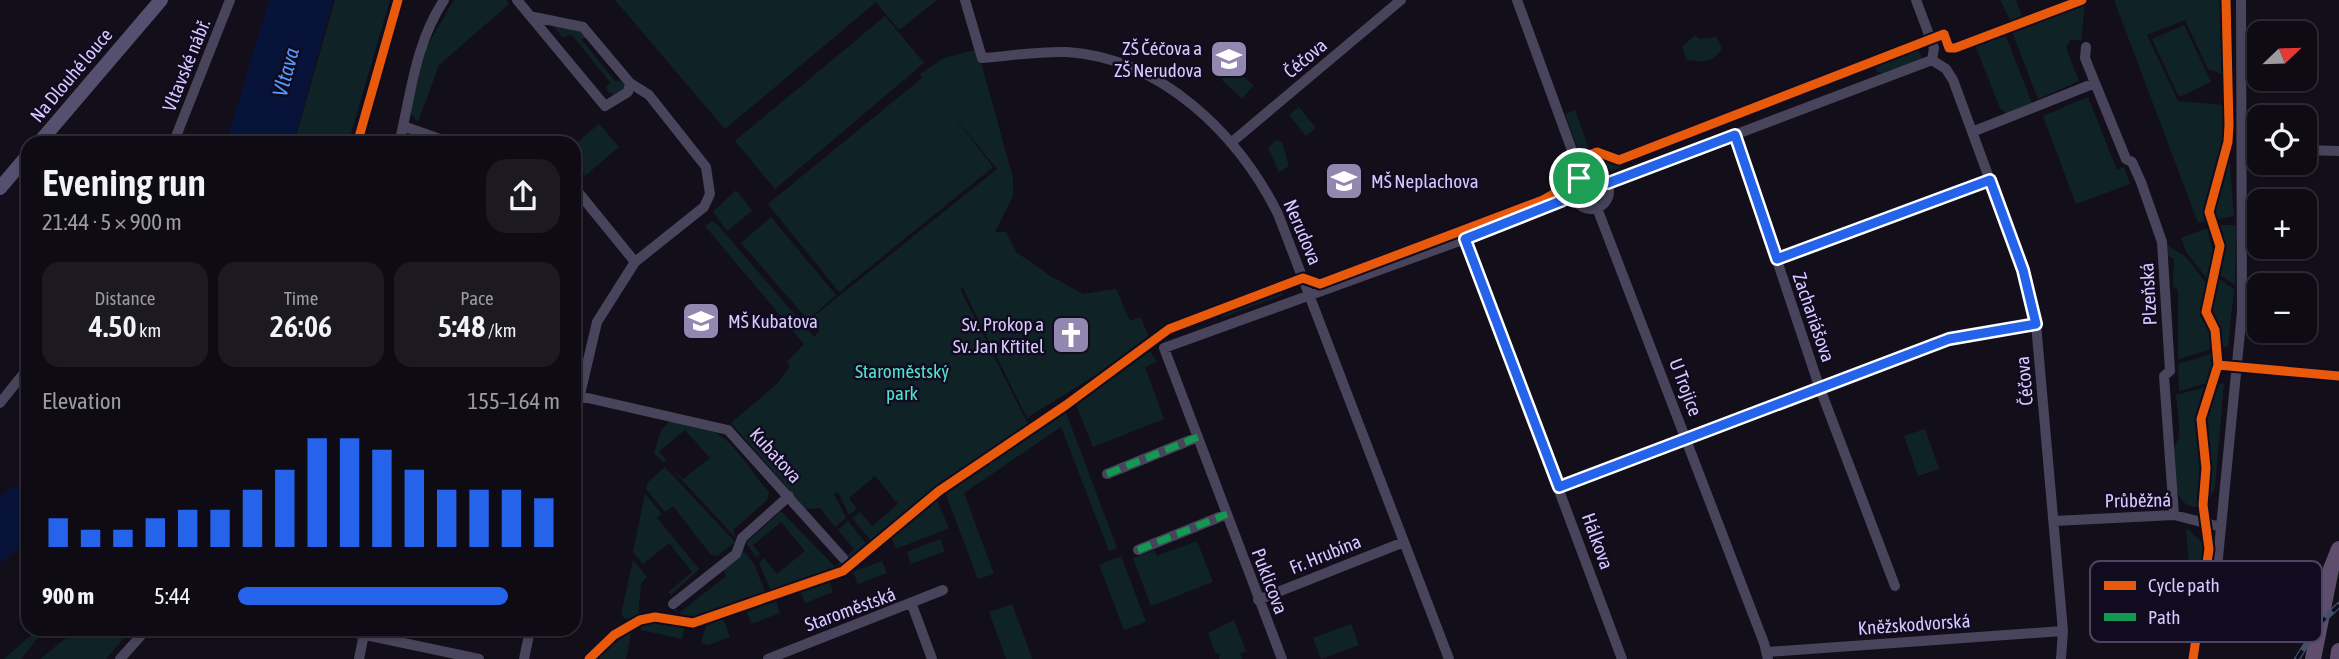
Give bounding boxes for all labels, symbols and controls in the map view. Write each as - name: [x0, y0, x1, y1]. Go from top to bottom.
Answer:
- street label: Vltavské nábř.: [158, 16, 214, 114]
- north arrow: [2247, 21, 2317, 91]
- map controls: [2247, 21, 2317, 343]
- street label: Na Dlouhé louce: [26, 24, 116, 126]
- street label: Čéčova: [1279, 34, 1331, 82]
- place label: ZŠ Čéčova a ZŠ Nerudova: [1114, 37, 1202, 81]
- school or university icon: ZŠ Čéčova a ZŠ Nerudova: [1208, 38, 1250, 80]
- water label: Vltava: [267, 45, 303, 99]
- button: locate: [2247, 105, 2317, 175]
- pin: [1549, 148, 1609, 208]
- button: share: [486, 159, 560, 233]
- icon: arrive: [1560, 159, 1598, 197]
- school or university icon: MŠ Neplachova: [1323, 160, 1365, 202]
- text: Evening run: [42, 161, 206, 204]
- place label: MŠ Neplachova: [1371, 170, 1478, 192]
- button: +: [2247, 189, 2317, 259]
- street label: Nerudova: [1279, 196, 1327, 268]
- text: 21:44 · 5 × 900 m: [42, 209, 182, 235]
- street label: Plzeňská: [2135, 262, 2161, 326]
- street label: Zachariášova: [1788, 269, 1840, 365]
- button: −: [2247, 273, 2317, 343]
- text: Distance: [95, 287, 155, 309]
- text: Time: [284, 287, 318, 309]
- text: Pace: [460, 287, 494, 309]
- school or university icon: MŠ Kubatova: [680, 300, 722, 342]
- text: 4.50: [89, 309, 136, 343]
- text: 26:06: [270, 309, 332, 343]
- text: 5:48: [438, 309, 485, 343]
- place label: MŠ Kubatova: [728, 310, 818, 332]
- place label: Sv. Prokop a Sv. Jan Křtitel: [953, 313, 1044, 357]
- church icon: Sv. Prokop a Sv. Jan Křtitel: [1050, 314, 1092, 356]
- text: km: [136, 319, 161, 341]
- text: /km: [485, 319, 516, 341]
- street label: U Trojice: [1665, 355, 1707, 419]
- street label: Čéčova: [2011, 355, 2037, 407]
- park label: Staroměstský park: [855, 360, 949, 404]
- text: Elevation: [42, 388, 122, 414]
- text: 155–164 m: [467, 388, 560, 414]
- street label: Kubatova: [746, 423, 806, 487]
- street label: Průběžná: [2105, 488, 2171, 512]
- street label: Hálkova: [1578, 510, 1618, 572]
- street label: Fr. Hrubína: [1286, 530, 1364, 578]
- street label: Puklicova: [1247, 545, 1293, 617]
- legend: [2090, 561, 2322, 642]
- text: Cycle path: [2148, 574, 2220, 596]
- street label: Staroměstská: [801, 582, 899, 636]
- text: 900 m: [42, 583, 94, 609]
- text: 5:44: [154, 583, 191, 609]
- text: Path: [2148, 606, 2180, 628]
- street label: Kněžskodvorská: [1857, 609, 1971, 639]

